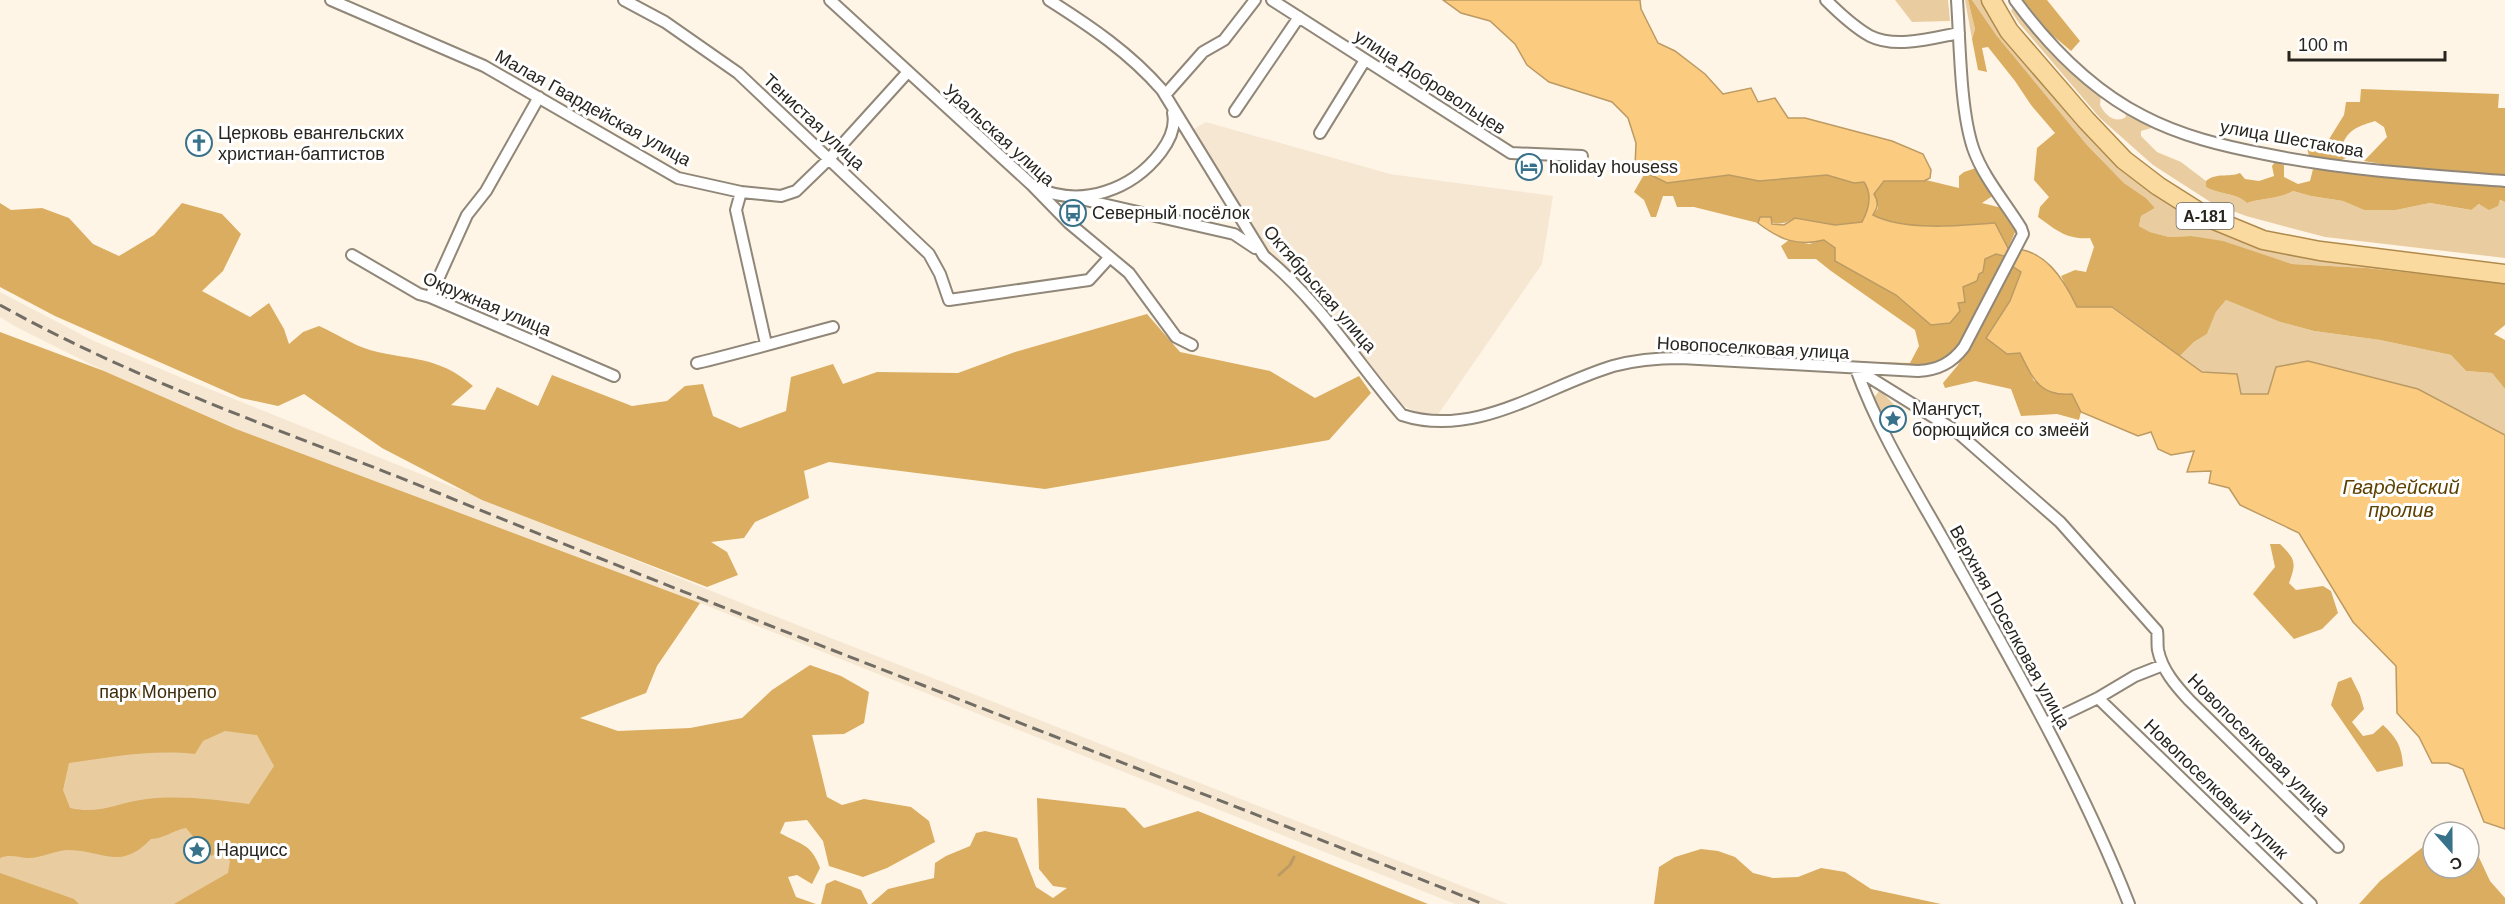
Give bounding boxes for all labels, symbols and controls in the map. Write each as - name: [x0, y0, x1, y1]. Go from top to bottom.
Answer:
- scale bar: [2289, 24, 2445, 62]
- street label: улица Добровольцев: [1351, 26, 1509, 138]
- text: 100 m: [2298, 35, 2348, 55]
- street label: Малая Гвардейская улица: [492, 46, 695, 171]
- street label: Тенистая улица: [759, 70, 870, 175]
- street label: Уральская улица: [940, 80, 1059, 191]
- street label: улица Шестакова: [2219, 117, 2366, 162]
- place label: Церковь евангельских христиан-баптистов: [218, 123, 404, 164]
- church icon: Церковь евангельских христиан-баптистов: [184, 128, 214, 158]
- hotel icon: holiday housess: [1514, 152, 1544, 182]
- place label: holiday housess: [1549, 157, 1678, 177]
- bus stop icon: Северный посёлок: [1058, 198, 1088, 228]
- place label: Северный посёлок: [1092, 203, 1250, 223]
- road number: А-181: [2176, 203, 2234, 229]
- street label: Октябрьская улица: [1260, 222, 1381, 357]
- street label: Окружная улица: [420, 268, 555, 340]
- street label: Новопоселковая улица: [1656, 333, 1851, 363]
- place label: Мангуст, борющийся со змеёй: [1912, 399, 2089, 440]
- place icon: Мангуст, борющийся со змеёй: [1878, 404, 1908, 434]
- water label: Гвардейский пролив: [2342, 476, 2460, 521]
- street label: Верхняя Поселковая улица: [1946, 522, 2075, 733]
- street label: Новопоселковая улица: [2184, 670, 2335, 821]
- park label: парк Монрепо: [99, 682, 217, 702]
- street label: Новопоселковый тупик: [2140, 715, 2292, 863]
- north arrow: [2421, 820, 2481, 880]
- place icon: Нарцисс: [182, 835, 212, 865]
- place label: Нарцисс: [216, 840, 287, 860]
- text: С: [2447, 854, 2465, 874]

